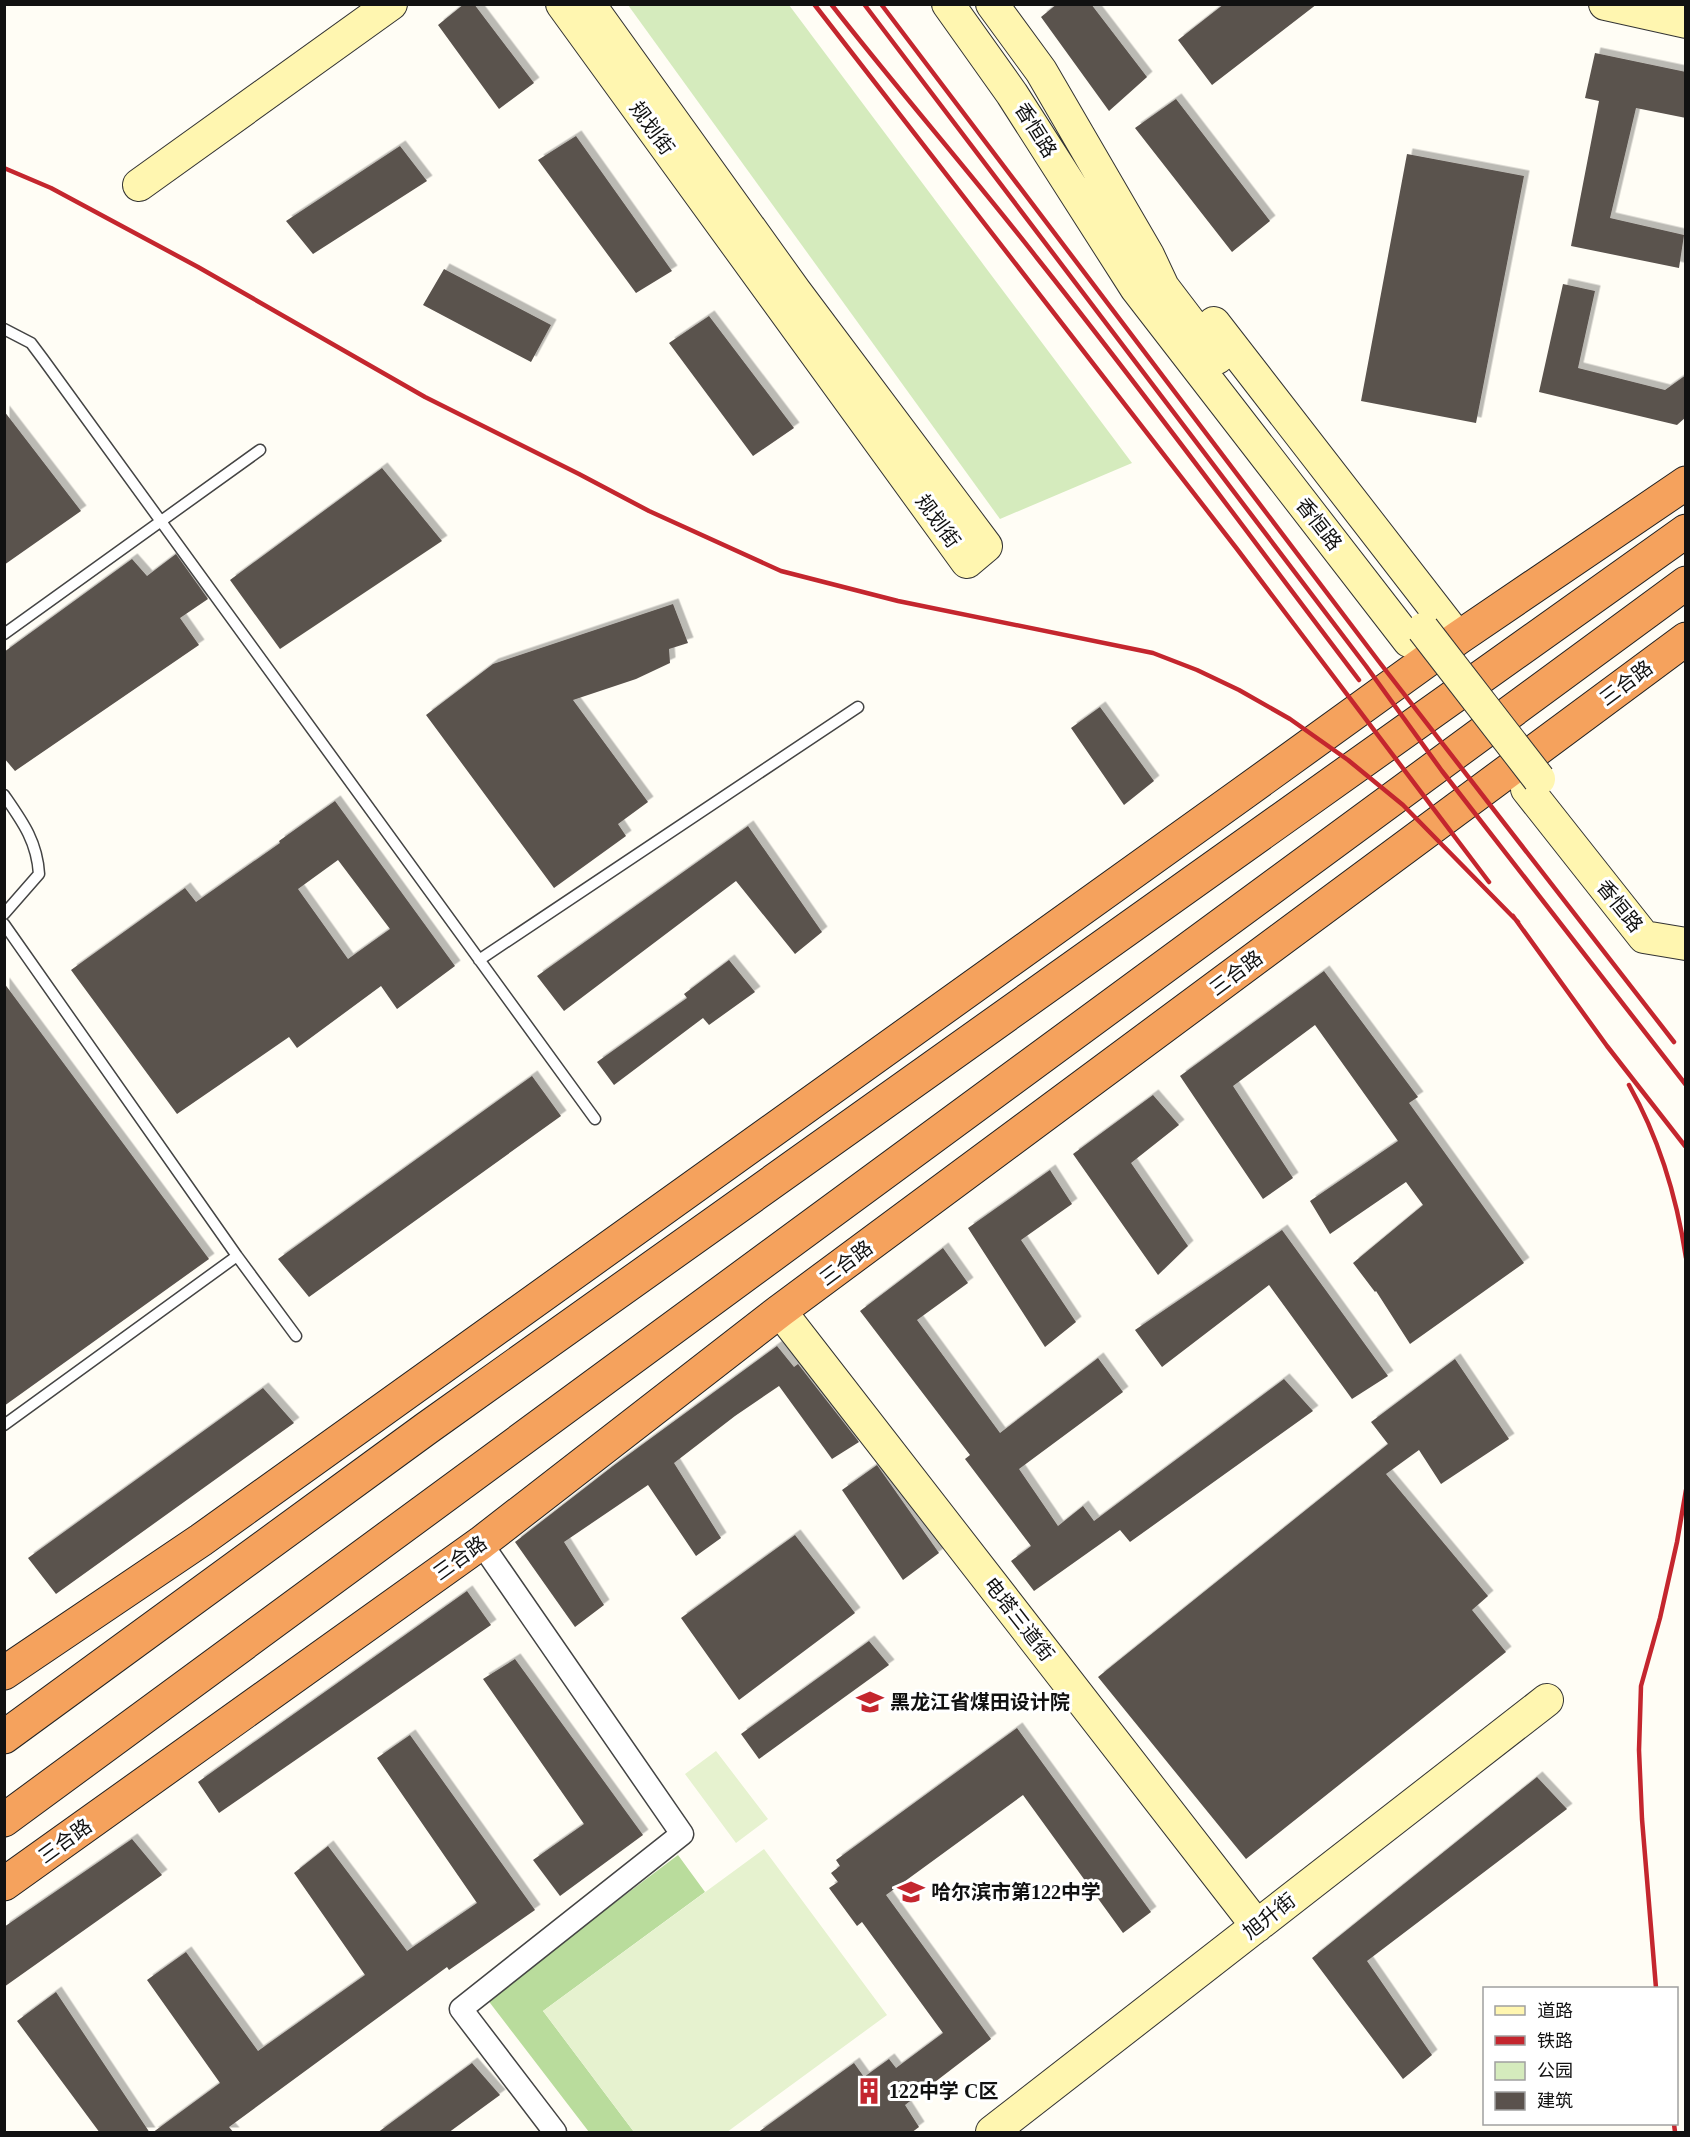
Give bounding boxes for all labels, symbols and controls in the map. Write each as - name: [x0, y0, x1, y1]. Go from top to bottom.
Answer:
- street label: 规划街: [625, 97, 679, 159]
- street label: 香恒路: [1011, 99, 1061, 161]
- street label: 规划街: [911, 490, 965, 552]
- street label: 香恒路: [1292, 494, 1346, 554]
- street label: 三合路: [1595, 656, 1657, 710]
- street label: 香恒路: [1593, 876, 1647, 936]
- street label: 三合路: [1205, 946, 1267, 1000]
- street label: 三合路: [815, 1236, 877, 1290]
- street label: 三合路: [429, 1531, 491, 1585]
- street label: 电塔三道街: [980, 1573, 1058, 1665]
- school or university icon: 黑龙江省煤田设计院: [855, 1687, 885, 1717]
- place label: 黑龙江省煤田设计院: [890, 1691, 1070, 1713]
- street label: 三合路: [34, 1814, 96, 1868]
- school or university icon: 哈尔滨市第122中学: [896, 1877, 926, 1907]
- place label: 哈尔滨市第122中学: [931, 1881, 1101, 1903]
- street label: 旭升街: [1239, 1889, 1299, 1943]
- legend: [1483, 1987, 1678, 2125]
- text: 道路: [1537, 2001, 1573, 2021]
- text: 铁路: [1537, 2031, 1573, 2051]
- text: 公园: [1537, 2061, 1573, 2081]
- building icon: 122中学 C区: [854, 2076, 884, 2106]
- place label: 122中学 C区: [889, 2080, 998, 2102]
- text: 建筑: [1537, 2091, 1573, 2111]

